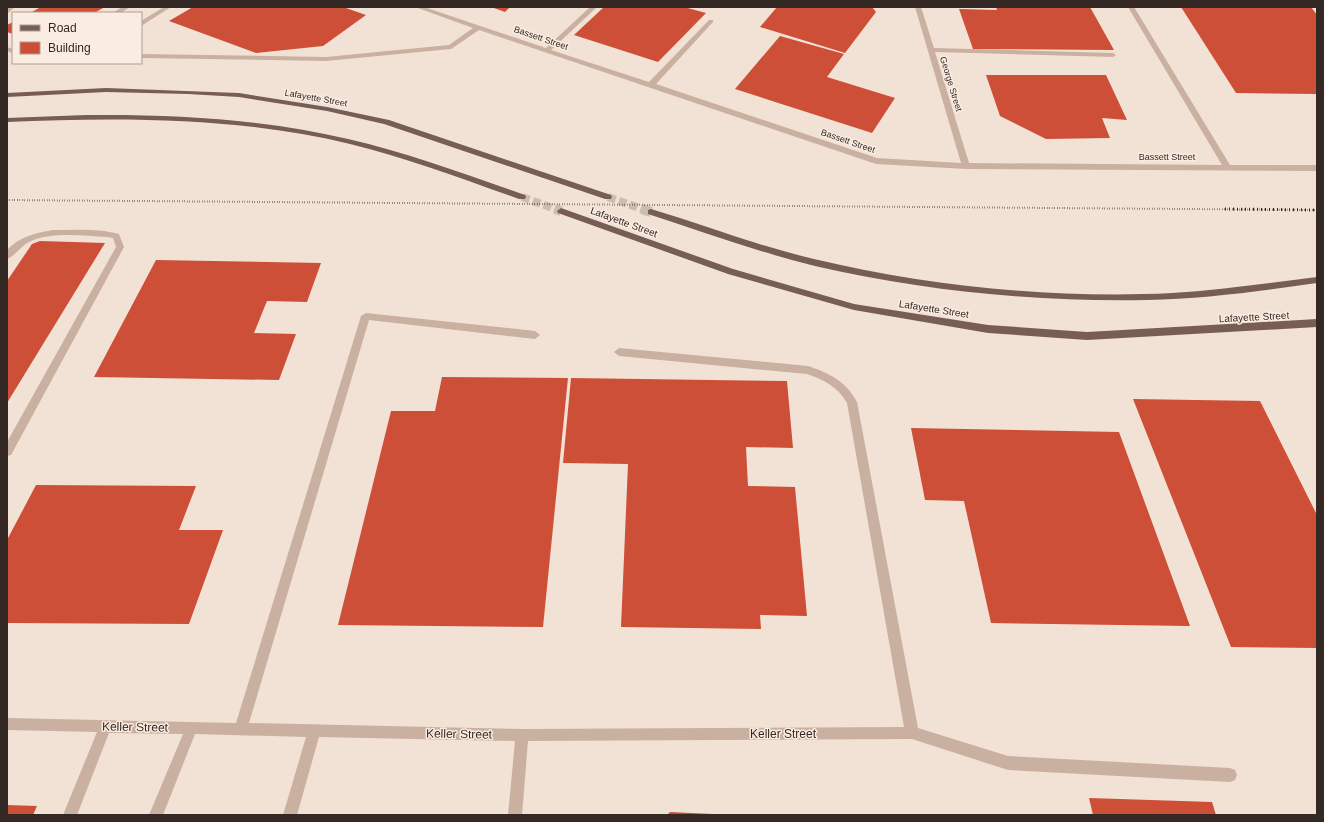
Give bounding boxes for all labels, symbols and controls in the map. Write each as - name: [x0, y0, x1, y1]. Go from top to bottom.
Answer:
- legend: [12, 12, 142, 64]
- text: Road: [48, 21, 77, 35]
- street label: Bassett Street: [513, 24, 570, 52]
- text: Building: [48, 41, 91, 55]
- street label: George Street: [938, 56, 964, 113]
- street label: Lafayette Street: [284, 88, 349, 109]
- street label: Bassett Street: [820, 127, 877, 155]
- street label: Bassett Street: [1139, 152, 1196, 162]
- street label: Lafayette Street: [589, 205, 659, 239]
- street label: Lafayette Street: [898, 298, 970, 320]
- street label: Lafayette Street: [1218, 310, 1290, 324]
- street label: Keller Street: [102, 719, 169, 735]
- street label: Keller Street: [426, 726, 493, 742]
- street label: Keller Street: [750, 727, 817, 741]

